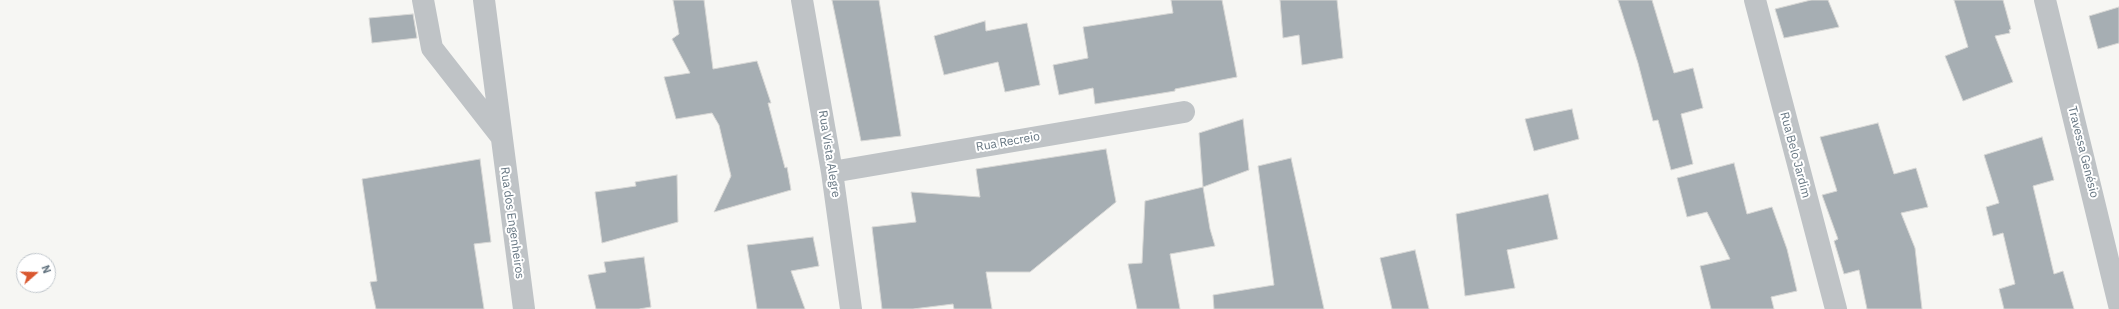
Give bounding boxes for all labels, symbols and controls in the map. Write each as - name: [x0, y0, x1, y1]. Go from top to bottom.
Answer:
- street label: Travessa Genésio: [2065, 105, 2101, 199]
- street label: Rua Vista Alegre: [815, 109, 843, 199]
- street label: Rua Belo Jardim: [1777, 111, 1813, 199]
- street label: Rua Recreio: [975, 129, 1041, 155]
- street label: Rua dos Engenheiros: [497, 166, 527, 280]
- north arrow: [16, 253, 56, 293]
- text: N: [38, 263, 54, 275]

